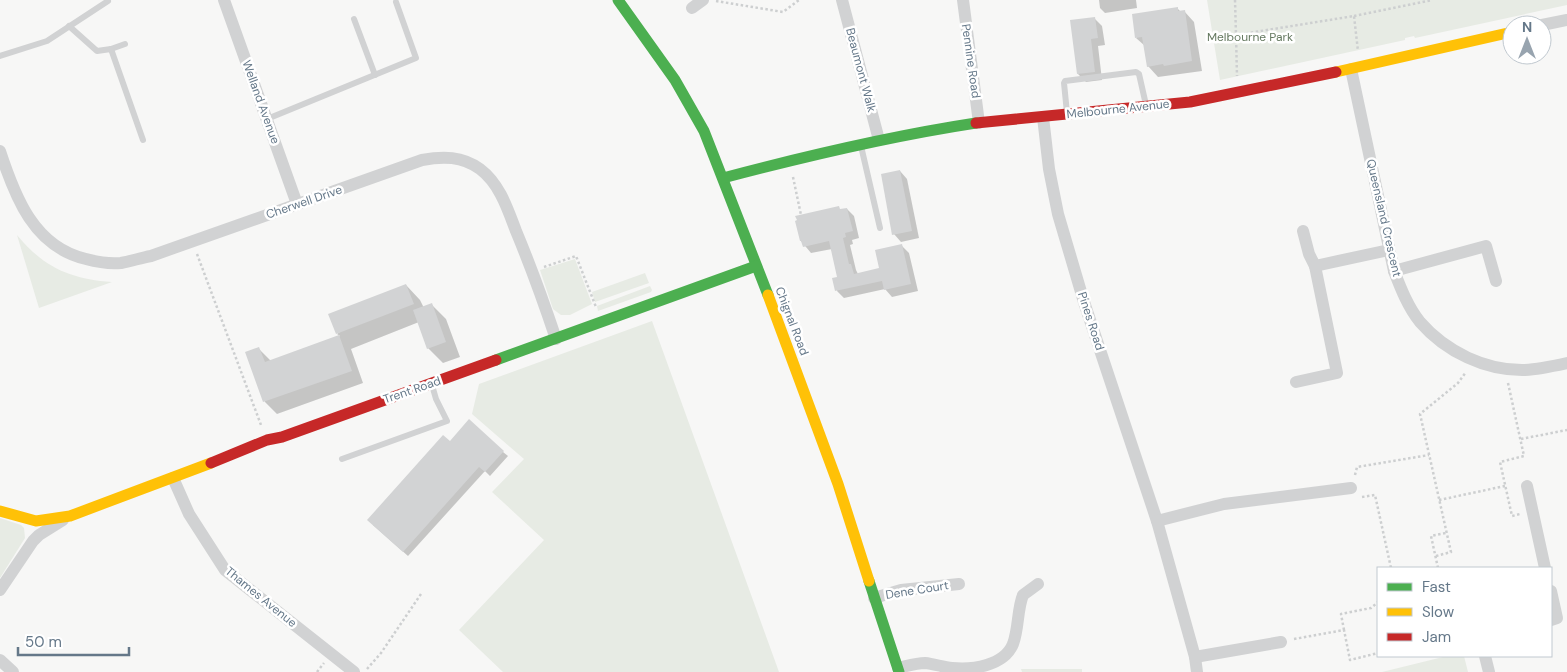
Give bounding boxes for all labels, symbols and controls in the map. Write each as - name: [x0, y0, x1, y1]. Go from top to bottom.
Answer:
- north arrow: [1502, 15, 1552, 65]
- text: N: [1522, 18, 1532, 36]
- street label: Pennine Road: [958, 23, 984, 99]
- street label: Beaumont Walk: [842, 26, 880, 114]
- park label: Melbourne Park: [1207, 29, 1293, 45]
- street label: Welland Avenue: [238, 58, 284, 146]
- street label: Melbourne Avenue: [1066, 96, 1170, 122]
- street label: Queensland Crescent: [1363, 158, 1405, 279]
- street label: Cherwell Drive: [264, 181, 344, 223]
- street label: Chignal Road: [772, 284, 812, 358]
- street label: Pines Road: [1074, 290, 1108, 352]
- street label: Trent Road: [381, 373, 443, 407]
- street label: Thames Avenue: [222, 563, 300, 631]
- legend: [1377, 567, 1552, 657]
- street label: Dene Court: [884, 577, 950, 603]
- text: Fast: [1422, 577, 1451, 597]
- text: Slow: [1422, 602, 1455, 622]
- scale bar: [18, 624, 129, 656]
- text: Jam: [1422, 627, 1451, 647]
- text: 50 m: [25, 632, 62, 652]

